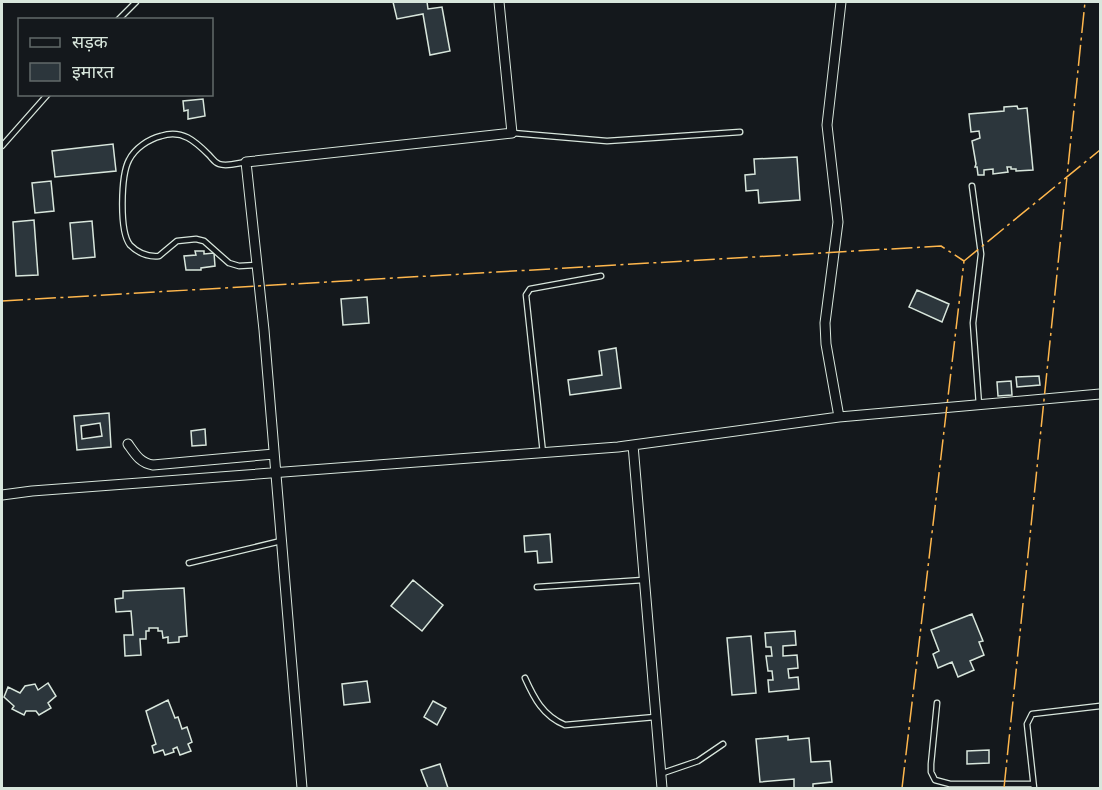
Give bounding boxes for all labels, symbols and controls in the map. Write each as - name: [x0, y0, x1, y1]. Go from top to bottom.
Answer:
- legend: [18, 18, 213, 96]
- text: सड़क: [72, 31, 109, 53]
- text: इमारत: [72, 61, 115, 83]

